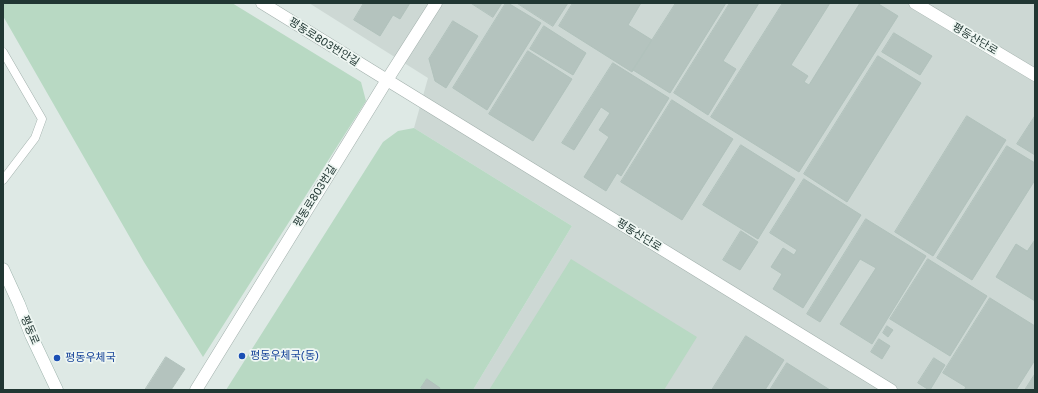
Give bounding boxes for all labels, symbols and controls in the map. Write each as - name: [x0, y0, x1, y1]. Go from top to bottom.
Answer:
- street label: 평동로803번안길: [286, 15, 362, 69]
- street label: 평동산단로: [950, 20, 1000, 58]
- street label: 평동로803번길: [291, 163, 339, 229]
- street label: 평동산단로: [614, 216, 664, 254]
- street label: 평동로: [18, 313, 42, 347]
- place label: 평동우체국(동): [250, 349, 319, 363]
- place label: 평동우체국: [65, 351, 116, 365]
- marker: 평동우체국(동): [237, 351, 247, 361]
- marker: 평동우체국: [52, 353, 62, 363]

